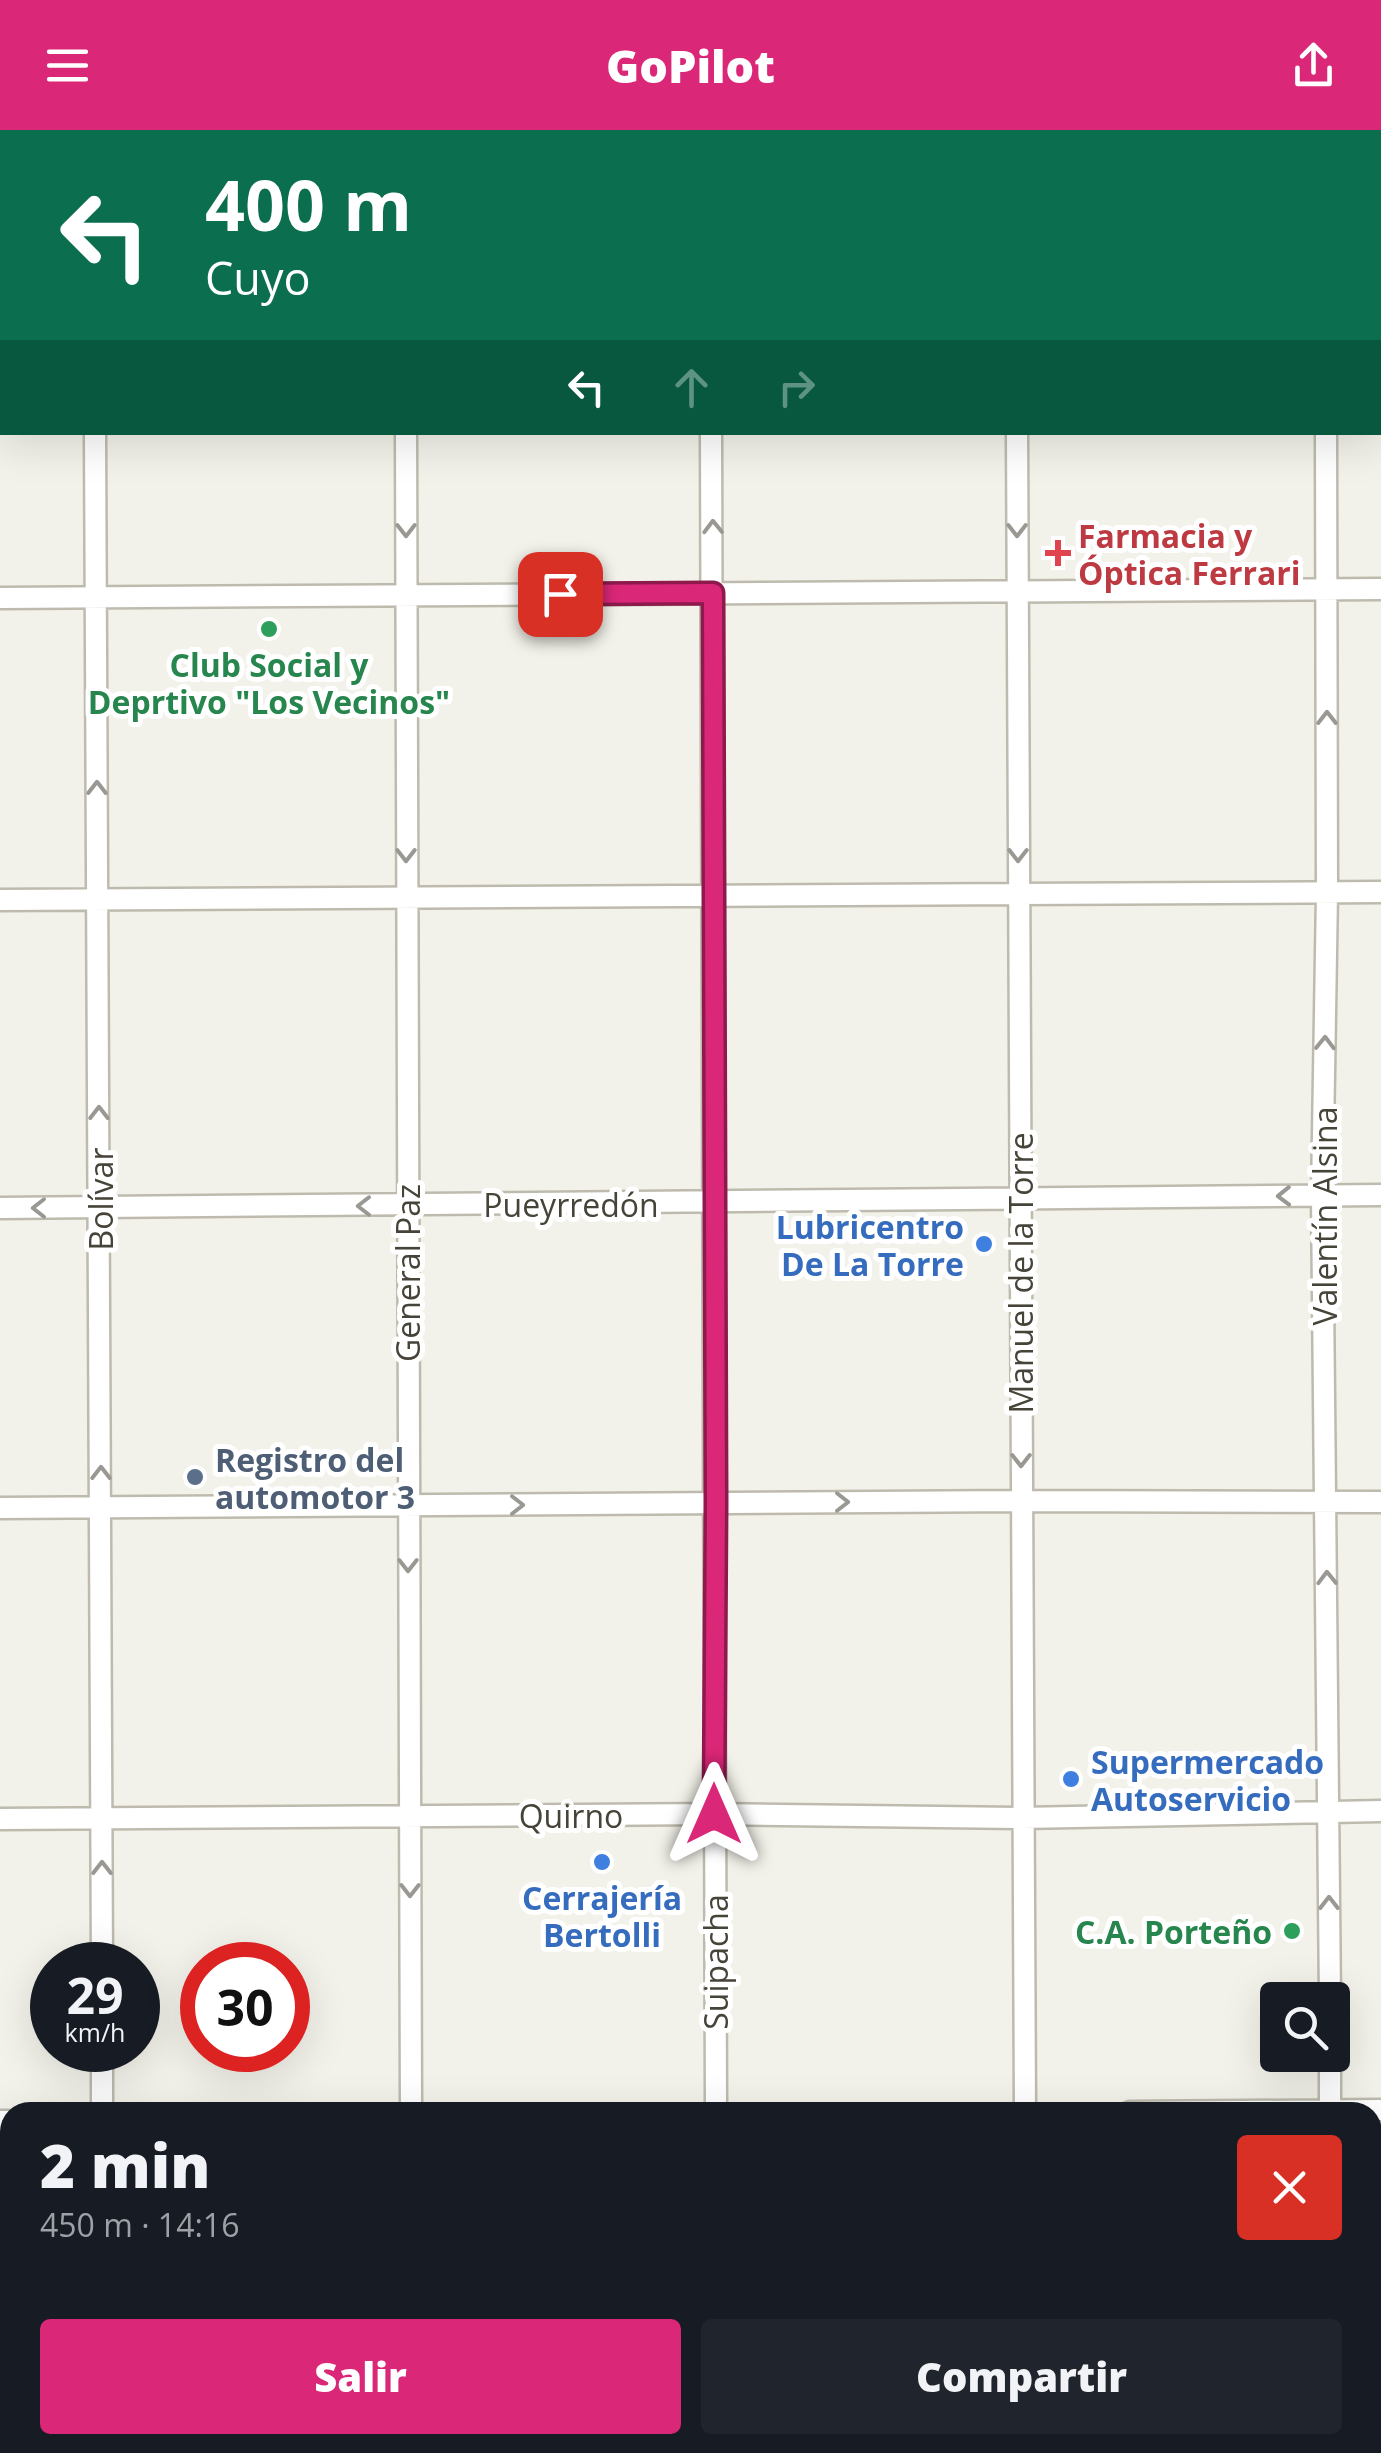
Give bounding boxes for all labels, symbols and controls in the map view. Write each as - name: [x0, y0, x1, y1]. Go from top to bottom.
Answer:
- text: GoPilot: [606, 35, 775, 96]
- icon: menu: [40, 38, 95, 93]
- icon: share: [1286, 38, 1341, 93]
- text: 400 m: [205, 156, 412, 252]
- icon: left: [40, 170, 170, 300]
- text: Cuyo: [205, 247, 311, 308]
- icon: left: [559, 360, 614, 415]
- icon: ahead: [664, 360, 719, 415]
- icon: right: [769, 360, 824, 415]
- place label: Farmacia y Óptica Ferrari: [1078, 514, 1301, 594]
- one-way arrow: [702, 518, 723, 534]
- one-way arrow: [395, 522, 417, 538]
- one-way arrow: [1006, 522, 1028, 538]
- marker: Farmacia y Óptica Ferrari: [1047, 542, 1069, 564]
- pin: [518, 552, 603, 637]
- icon: arrive: [533, 567, 588, 622]
- marker: Club Social y Deprtivo "Los Vecinos": [258, 618, 280, 640]
- place label: Club Social y Deprtivo "Los Vecinos": [88, 643, 450, 723]
- one-way arrow: [1316, 709, 1338, 724]
- one-way arrow: [86, 779, 108, 794]
- one-way arrow: [1008, 847, 1029, 863]
- one-way arrow: [395, 848, 417, 863]
- one-way arrow: [1314, 1034, 1336, 1050]
- one-way arrow: [88, 1104, 110, 1120]
- street label: Valentín Alsina: [1303, 1107, 1346, 1326]
- street label: Manuel de la Torre: [999, 1132, 1042, 1414]
- street label: Bolívar: [79, 1148, 122, 1250]
- street label: Pueyrredón: [483, 1183, 659, 1226]
- street label: General Paz: [386, 1184, 429, 1362]
- one-way arrow: [1275, 1185, 1290, 1207]
- one-way arrow: [355, 1195, 370, 1217]
- one-way arrow: [30, 1197, 46, 1219]
- place label: Lubricentro De La Torre: [776, 1205, 964, 1285]
- marker: Lubricentro De La Torre: [973, 1233, 995, 1255]
- place label: Registro del automotor 3: [215, 1438, 415, 1518]
- one-way arrow: [1010, 1452, 1032, 1468]
- one-way arrow: [90, 1464, 112, 1480]
- marker: Registro del automotor 3: [184, 1466, 206, 1488]
- one-way arrow: [836, 1491, 851, 1513]
- one-way arrow: [510, 1494, 526, 1516]
- one-way arrow: [397, 1558, 419, 1573]
- one-way arrow: [1316, 1569, 1338, 1584]
- place label: Supermercado Autoservicio: [1091, 1740, 1324, 1820]
- position arrow: [662, 1762, 766, 1866]
- marker: Supermercado Autoservicio: [1060, 1768, 1082, 1790]
- street label: Quirno: [519, 1794, 623, 1837]
- marker: Cerrajería Bertolli: [591, 1851, 613, 1873]
- one-way arrow: [91, 1859, 113, 1874]
- place label: Cerrajería Bertolli: [522, 1876, 682, 1956]
- one-way arrow: [399, 1882, 421, 1898]
- street label: Suipacha: [694, 1894, 737, 2030]
- one-way arrow: [1318, 1894, 1340, 1910]
- place label: C.A. Porteño: [1075, 1910, 1272, 1953]
- marker: C.A. Porteño: [1281, 1920, 1303, 1942]
- speed limit sign: 30: [180, 1942, 310, 2072]
- text: 29: [66, 1961, 124, 2029]
- map controls: [1260, 1982, 1350, 2072]
- button: search: [1260, 1982, 1350, 2072]
- text: km/h: [65, 2015, 125, 2049]
- text: 2 min: [40, 2124, 210, 2206]
- button: close: [1237, 2135, 1342, 2240]
- text: 450 m · 14:16: [40, 2203, 239, 2246]
- button: Salir: [40, 2319, 681, 2434]
- button: Compartir: [701, 2319, 1342, 2434]

